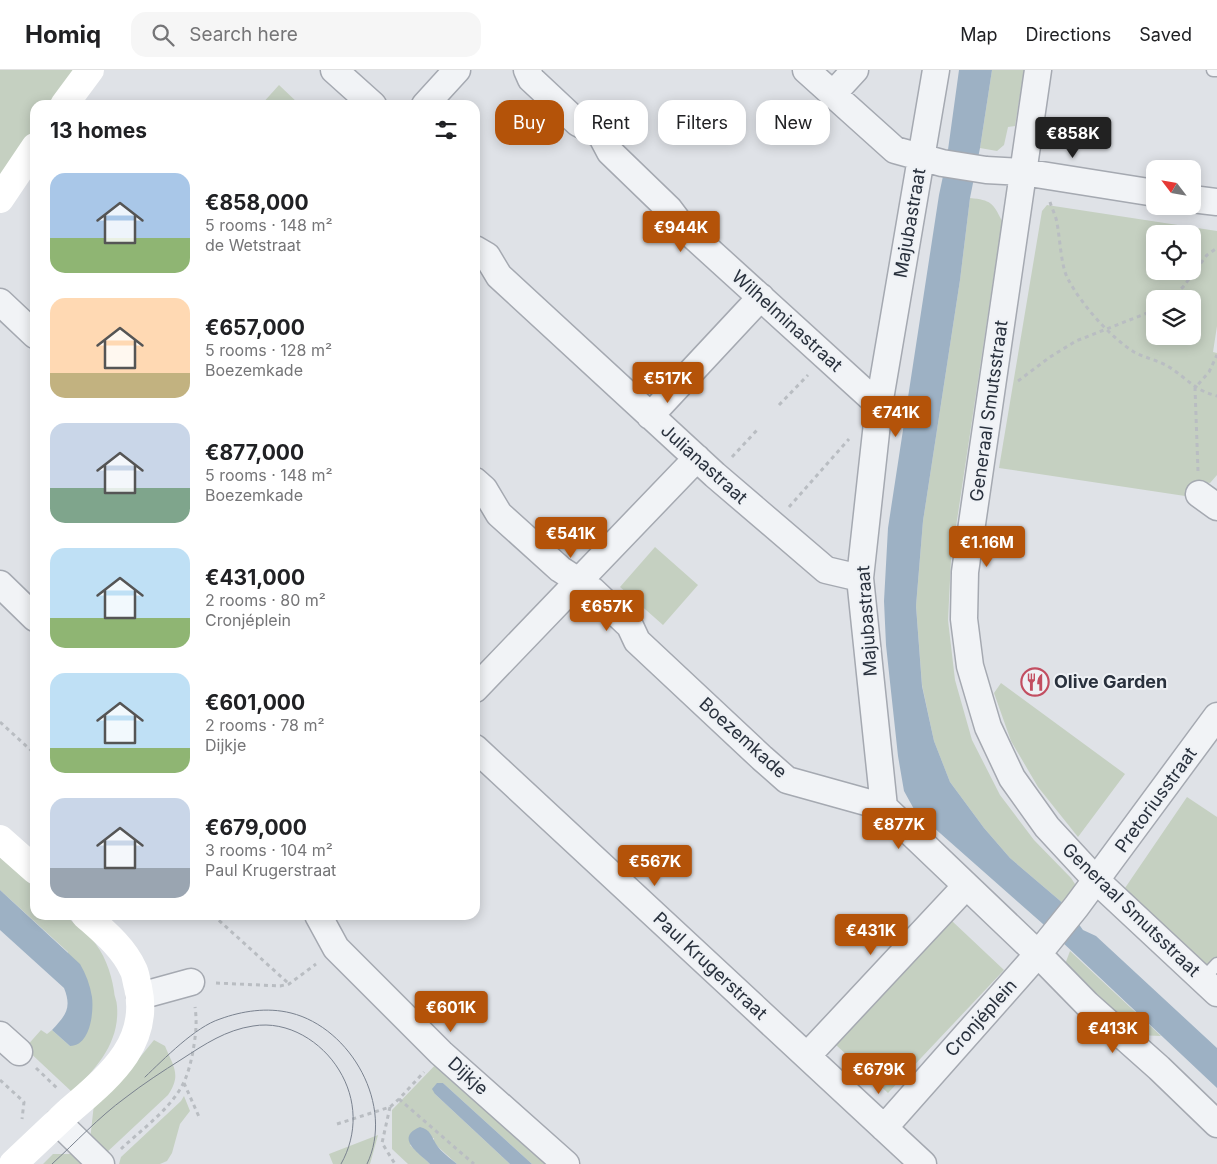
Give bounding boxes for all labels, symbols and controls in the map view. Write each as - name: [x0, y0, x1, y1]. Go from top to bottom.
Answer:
- search box: [131, 12, 481, 57]
- text: Homiq: [25, 20, 101, 49]
- icon: search: [149, 21, 177, 49]
- text: Search here: [189, 23, 298, 46]
- text: Map: [960, 24, 998, 45]
- text: Directions: [1026, 24, 1111, 45]
- text: Saved: [1139, 24, 1192, 45]
- chip: Buy: [495, 100, 564, 145]
- chip: Rent: [574, 100, 648, 145]
- chip: Filters: [658, 100, 746, 145]
- chip: New: [756, 100, 830, 145]
- icon: filters: [432, 116, 460, 144]
- pin: €858K: [1038, 116, 1108, 159]
- text: 13 homes: [50, 118, 147, 143]
- text: €858K: [1046, 123, 1100, 143]
- north arrow: [1146, 160, 1201, 215]
- map controls: [1146, 160, 1201, 345]
- street label: Majubastraat: [890, 166, 929, 279]
- text: €858,000: [205, 190, 309, 215]
- icon: home: [90, 193, 150, 253]
- pin: €944K: [646, 210, 716, 253]
- text: 5 rooms · 148 m²: [205, 215, 333, 235]
- text: €944K: [654, 217, 708, 237]
- button: locate: [1146, 225, 1201, 280]
- text: de Wetstraat: [205, 235, 301, 255]
- street label: Wilhelminastraat: [728, 266, 847, 376]
- button: layers: [1146, 290, 1201, 345]
- text: €657,000: [205, 315, 305, 340]
- icon: home: [90, 318, 150, 378]
- street label: Generaal Smutsstraat: [965, 319, 1012, 503]
- text: 5 rooms · 128 m²: [205, 340, 332, 360]
- text: Boezemkade: [205, 360, 303, 380]
- pin: €517K: [633, 362, 703, 404]
- text: €517K: [644, 368, 692, 388]
- pin: €741K: [861, 396, 931, 438]
- text: €741K: [872, 402, 920, 422]
- street label: Julianastraat: [657, 419, 752, 508]
- text: €877,000: [205, 440, 304, 465]
- icon: home: [90, 443, 150, 503]
- text: 5 rooms · 148 m²: [205, 465, 333, 485]
- text: Boezemkade: [205, 485, 303, 505]
- pin: €541K: [536, 516, 606, 559]
- text: €541K: [546, 523, 596, 543]
- pin: €1.16M: [946, 526, 1028, 568]
- text: €1.16M: [960, 532, 1014, 552]
- text: €431,000: [205, 565, 305, 590]
- street label: Majubastraat: [852, 565, 881, 677]
- icon: home: [90, 568, 150, 628]
- text: 2 rooms · 80 m²: [205, 590, 326, 610]
- pin: €657K: [572, 590, 642, 632]
- text: €657K: [581, 596, 633, 616]
- text: Cronjéplein: [205, 610, 291, 630]
- restaurant icon: Olive Garden: [1020, 667, 1050, 697]
- place label: Olive Garden: [1054, 671, 1167, 692]
- text: €601,000: [205, 690, 305, 715]
- icon: home: [90, 693, 150, 753]
- street label: Boezemkade: [695, 693, 791, 782]
- text: 2 rooms · 78 m²: [205, 715, 325, 735]
- text: Dijkje: [205, 735, 246, 755]
- street label: Pretoriusstraat: [1110, 743, 1201, 856]
- pin: €877K: [864, 808, 934, 850]
- text: €877K: [873, 814, 925, 834]
- text: €679,000: [205, 815, 307, 840]
- icon: home: [90, 818, 150, 878]
- street label: Generaal Smutsstraat: [1058, 839, 1205, 981]
- text: 3 rooms · 104 m²: [205, 840, 333, 860]
- pin: €567K: [620, 844, 690, 887]
- text: €567K: [629, 851, 681, 871]
- text: Paul Krugerstraat: [205, 860, 336, 880]
- street label: Paul Krugerstraat: [649, 908, 772, 1024]
- pin: €431K: [836, 914, 906, 956]
- text: €431K: [846, 920, 896, 940]
- street label: Cronjéplein: [940, 975, 1021, 1061]
- pin: €601K: [416, 990, 486, 1033]
- text: €601K: [426, 997, 476, 1017]
- pin: €413K: [1078, 1012, 1148, 1054]
- text: €413K: [1088, 1018, 1138, 1038]
- street label: Dijkje: [444, 1052, 493, 1099]
- pin: €679K: [844, 1052, 914, 1095]
- text: €679K: [853, 1059, 905, 1079]

